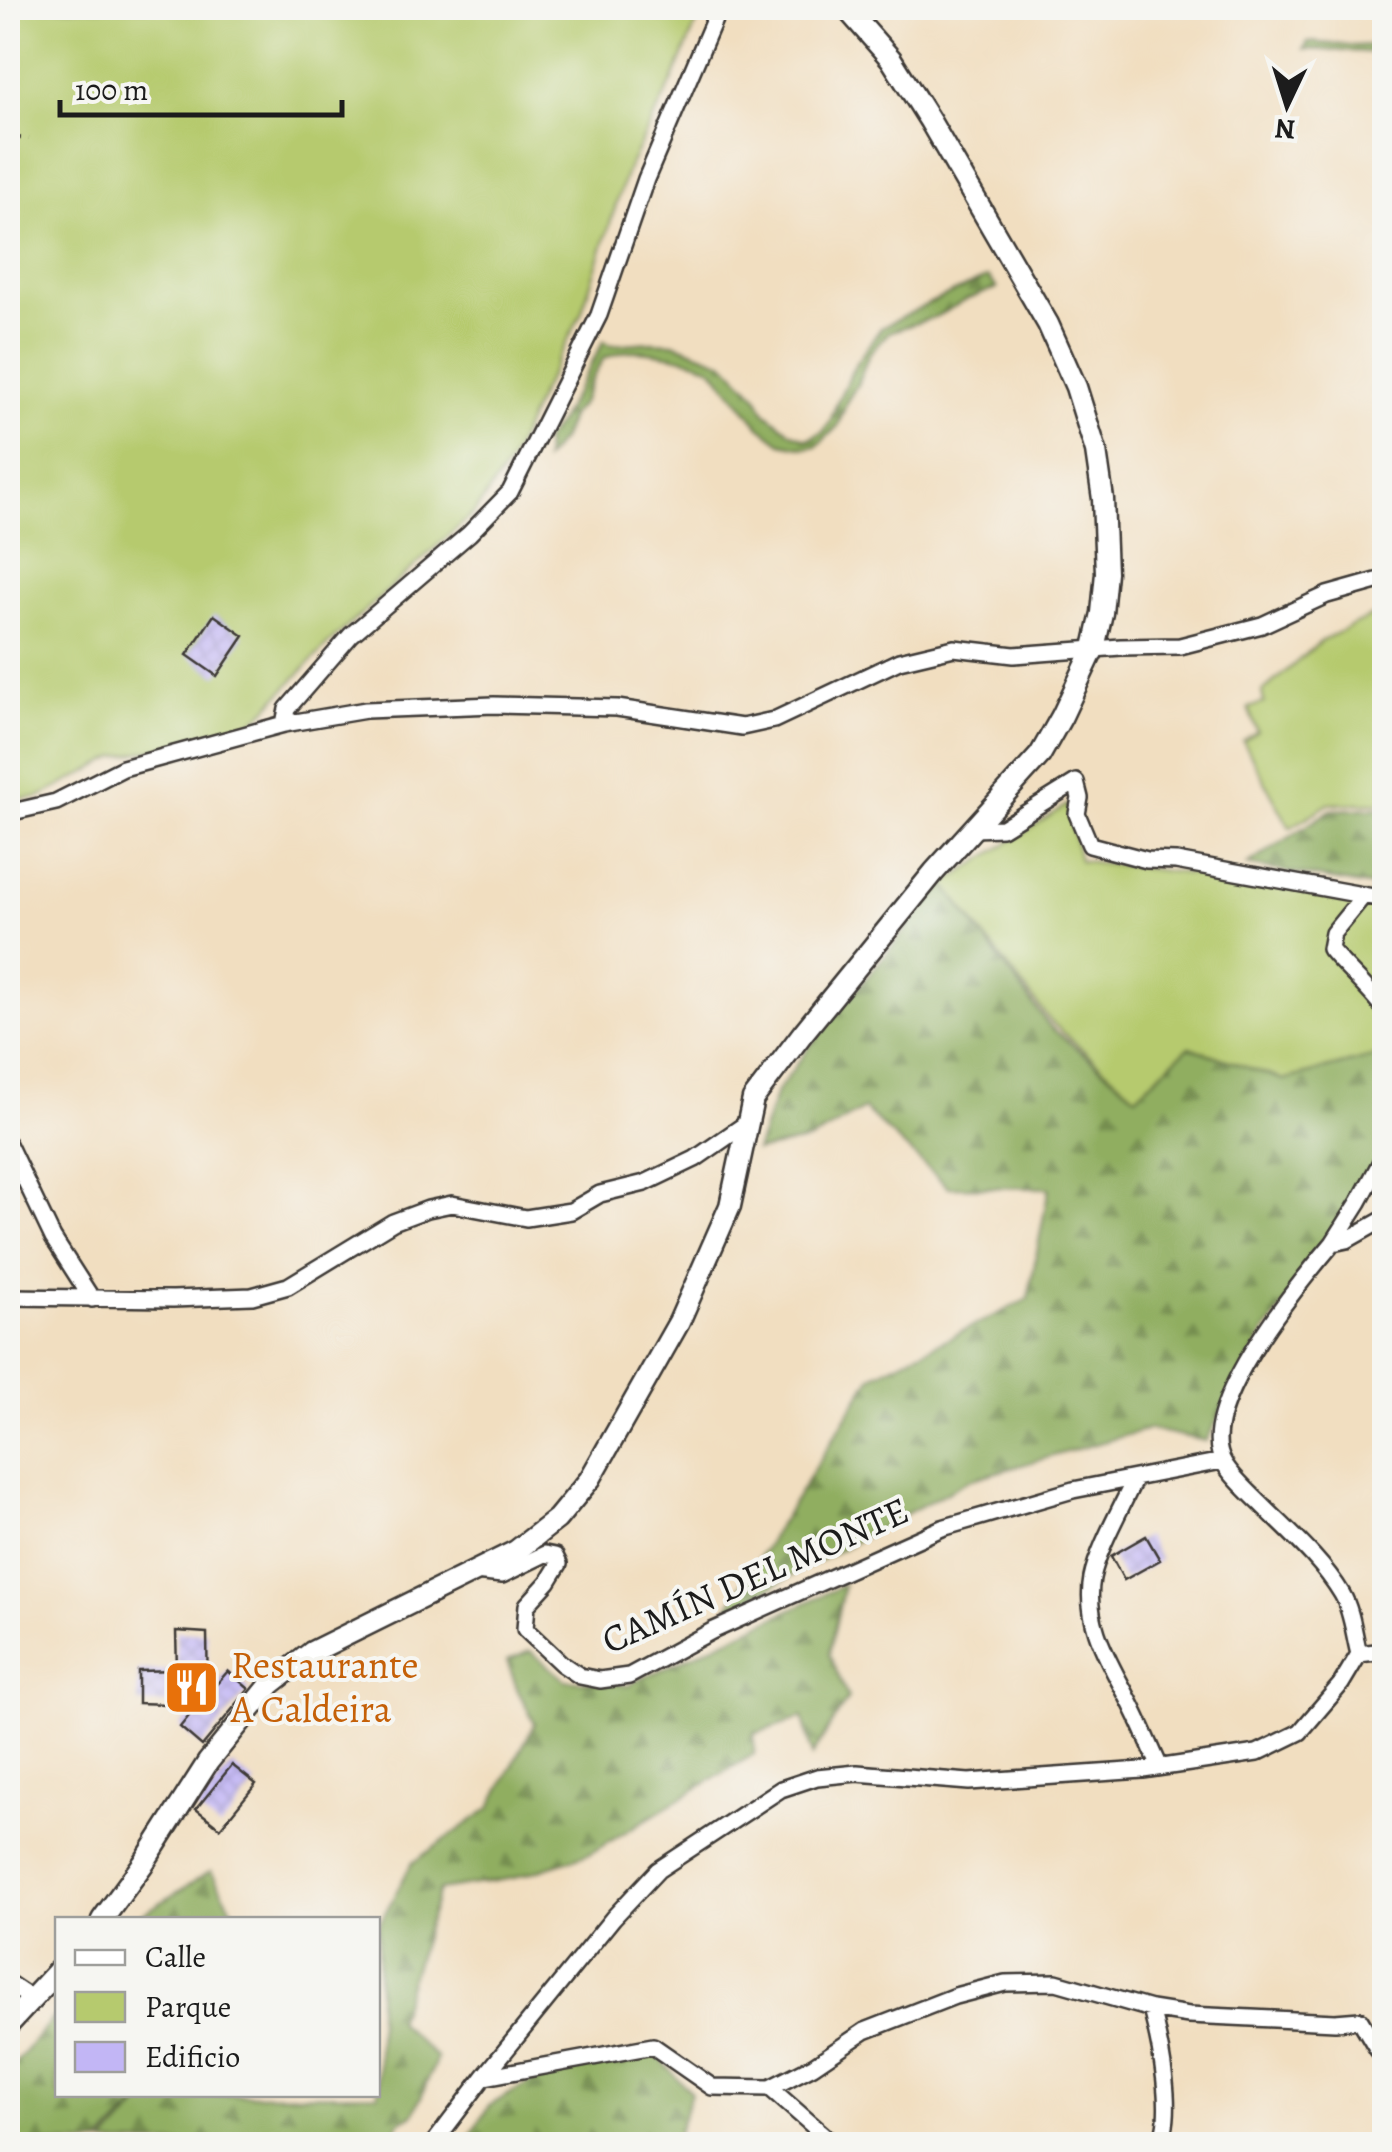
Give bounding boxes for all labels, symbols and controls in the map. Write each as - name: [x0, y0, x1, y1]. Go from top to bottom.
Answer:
- scale bar: [60, 55, 342, 117]
- north arrow: [1237, 55, 1337, 155]
- text: 100 m: [75, 70, 148, 110]
- text: N: [1274, 109, 1297, 149]
- street label: CAMÍN DEL MONTE: [593, 1484, 917, 1666]
- place label: Restaurante A Caldeira: [230, 1639, 418, 1735]
- restaurant icon: Restaurante A Caldeira: [162, 1657, 222, 1717]
- legend: [55, 1917, 380, 2097]
- text: Calle: [145, 1937, 206, 1977]
- text: Parque: [145, 1987, 231, 2027]
- text: Edificio: [145, 2037, 240, 2077]

